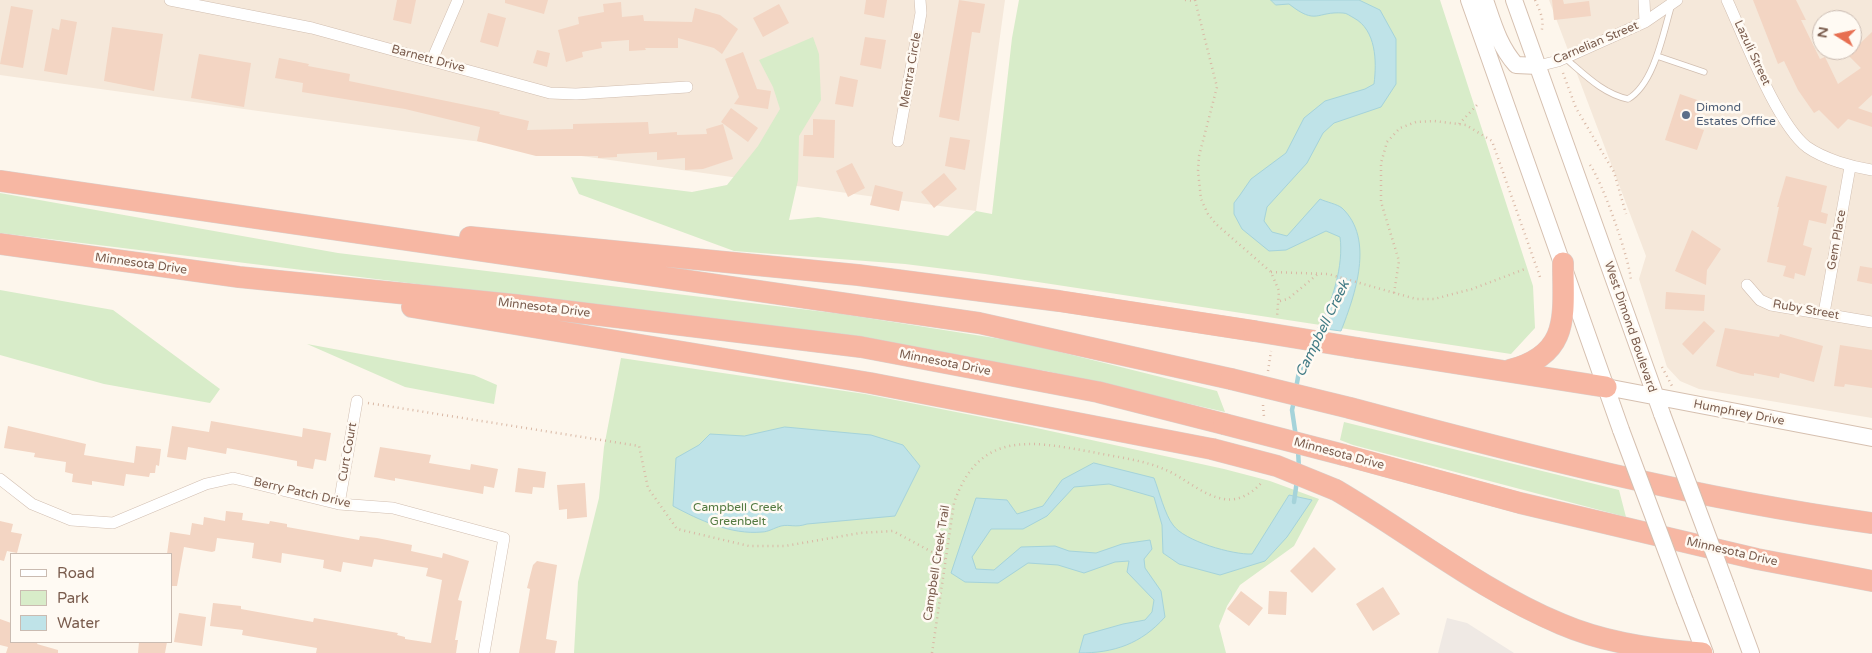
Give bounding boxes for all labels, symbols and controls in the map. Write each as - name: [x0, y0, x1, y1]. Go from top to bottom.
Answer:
- north arrow: [1812, 10, 1862, 60]
- street label: Lazuli Street: [1731, 18, 1773, 88]
- street label: Carnelian Street: [1551, 19, 1641, 67]
- text: N: [1813, 25, 1832, 39]
- street label: Mentra Circle: [897, 31, 925, 109]
- street label: Barnett Drive: [390, 42, 466, 76]
- place label: Dimond Estates Office: [1696, 101, 1776, 129]
- marker: Dimond Estates Office: [1680, 109, 1692, 121]
- street label: Gem Place: [1825, 209, 1849, 271]
- street label: Minnesota Drive: [94, 250, 188, 278]
- street label: West Dimond Boulevard: [1601, 260, 1659, 394]
- water label: Campbell Creek: [1292, 278, 1354, 380]
- street label: Minnesota Drive: [497, 295, 591, 321]
- street label: Ruby Street: [1772, 297, 1840, 323]
- street label: Minnesota Drive: [898, 347, 992, 379]
- street label: Humphrey Drive: [1692, 397, 1786, 429]
- street label: Curt Court: [336, 421, 360, 483]
- street label: Minnesota Drive: [1292, 435, 1386, 473]
- street label: Berry Patch Drive: [252, 475, 352, 511]
- park label: Campbell Creek Greenbelt: [693, 501, 783, 529]
- street label: Campbell Creek Trail: [921, 504, 953, 622]
- street label: Minnesota Drive: [1685, 535, 1779, 569]
- legend: [10, 553, 172, 643]
- text: Road: [57, 564, 95, 582]
- text: Park: [57, 589, 89, 607]
- text: Water: [57, 614, 100, 632]

